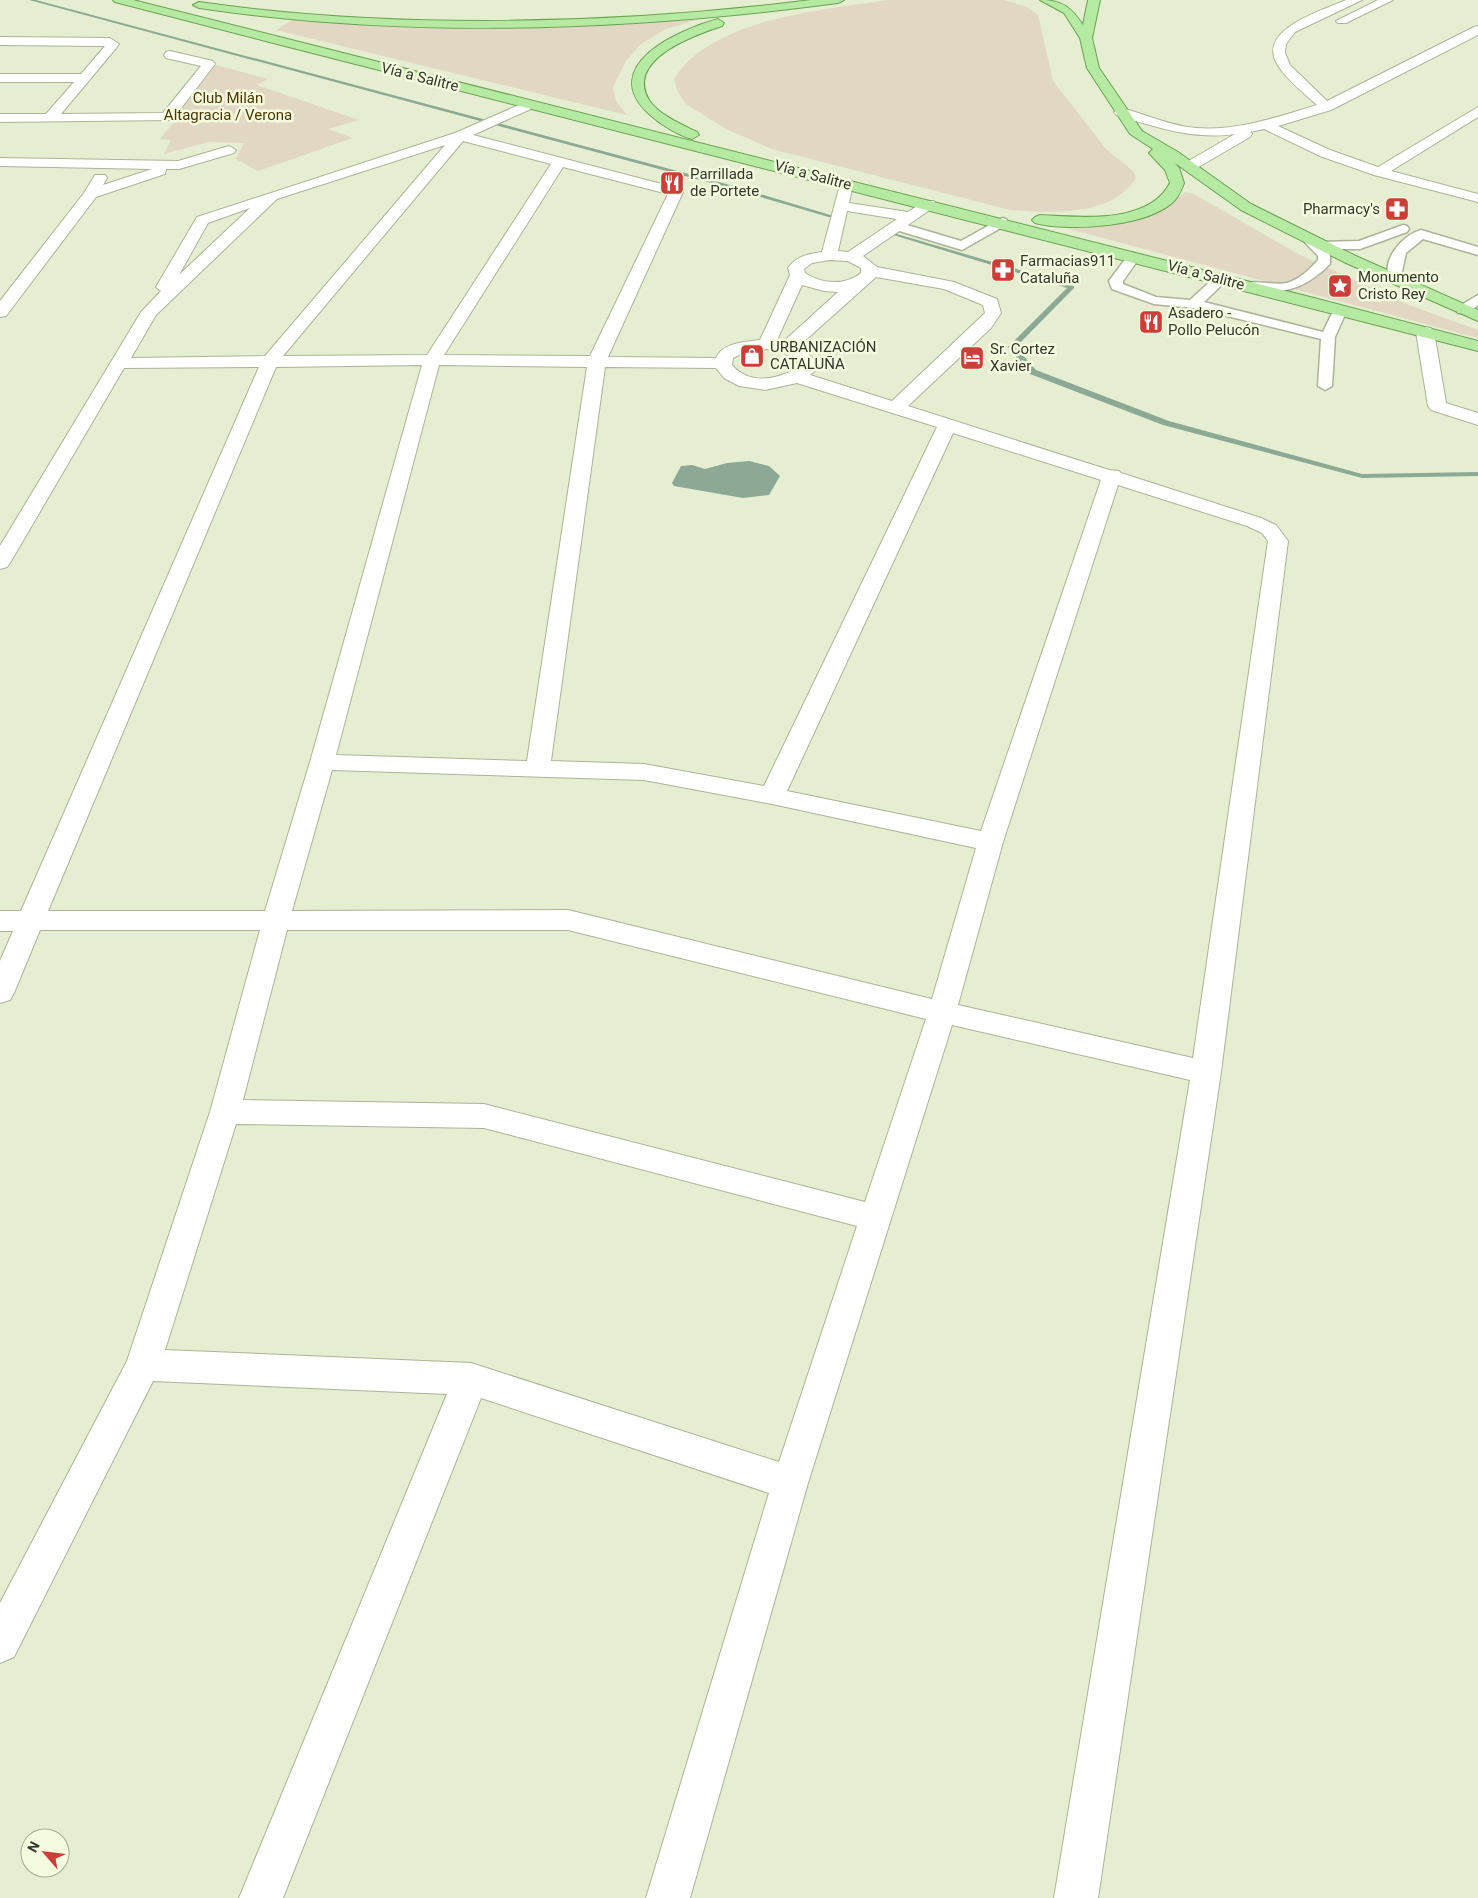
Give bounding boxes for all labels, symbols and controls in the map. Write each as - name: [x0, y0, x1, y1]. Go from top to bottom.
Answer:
- street label: Vía a Salitre: [379, 59, 461, 95]
- park label: Club Milán Altagracia / Verona: [164, 89, 292, 124]
- street label: Vía a Salitre: [772, 156, 854, 194]
- place label: Parrillada de Portete: [690, 165, 759, 200]
- restaurant icon: Parrillada de Portete: [659, 170, 685, 196]
- pharmacy icon: Pharmacy's: [1384, 196, 1410, 222]
- place label: Pharmacy's: [1303, 200, 1380, 218]
- place label: Farmacias911 Cataluña: [1020, 252, 1115, 287]
- street label: Vía a Salitre: [1165, 256, 1247, 294]
- pharmacy icon: Farmacias911 Cataluña: [990, 257, 1016, 283]
- place label: Monumento Cristo Rey: [1358, 268, 1439, 303]
- place icon: Monumento Cristo Rey: [1327, 273, 1353, 299]
- place label: Asadero - Pollo Pelucón: [1168, 304, 1259, 339]
- restaurant icon: Asadero - Pollo Pelucón: [1138, 309, 1164, 335]
- place label: URBANIZACIÓN CATALUÑA: [770, 338, 877, 373]
- place label: Sr. Cortez Xavier: [990, 340, 1055, 375]
- shop icon: URBANIZACIÓN CATALUÑA: [739, 343, 765, 369]
- hotel icon: Sr. Cortez Xavier: [959, 345, 985, 371]
- north arrow: [20, 1828, 70, 1878]
- text: N: [24, 1839, 43, 1855]

